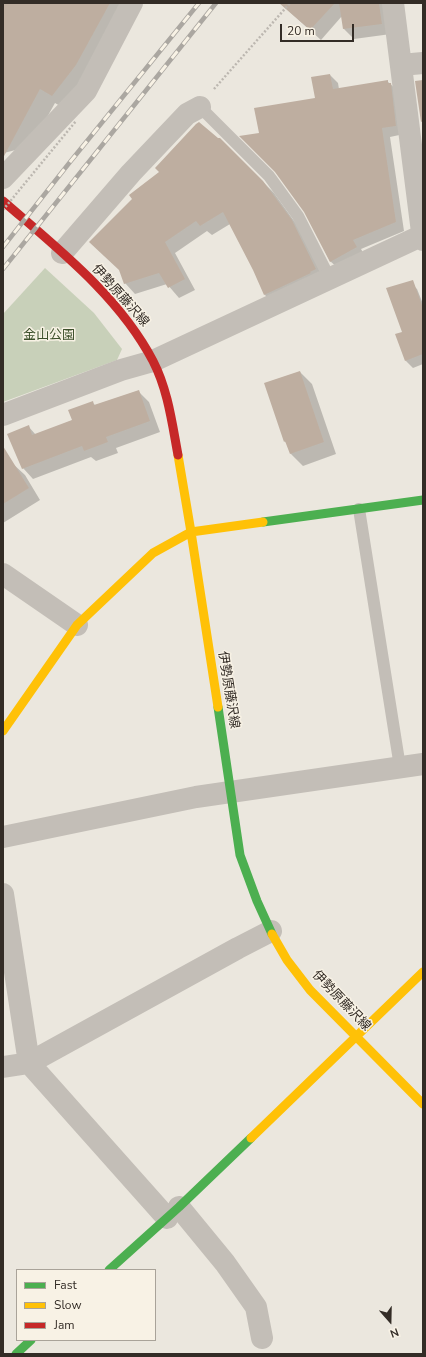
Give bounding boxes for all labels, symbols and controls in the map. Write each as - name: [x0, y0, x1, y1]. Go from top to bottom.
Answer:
- scale bar: [282, 16, 356, 42]
- text: 20 m: [287, 23, 315, 39]
- street label: 伊勢原藤沢線: [88, 262, 152, 330]
- park label: 金山公園: [23, 328, 75, 344]
- street label: 伊勢原藤沢線: [214, 650, 242, 730]
- street label: 伊勢原藤沢線: [308, 968, 374, 1034]
- legend: [16, 1269, 156, 1341]
- text: Fast: [54, 1277, 77, 1293]
- text: Slow: [54, 1297, 82, 1313]
- north arrow: [370, 1301, 410, 1341]
- text: Jam: [54, 1317, 75, 1333]
- text: N: [388, 1324, 401, 1341]

